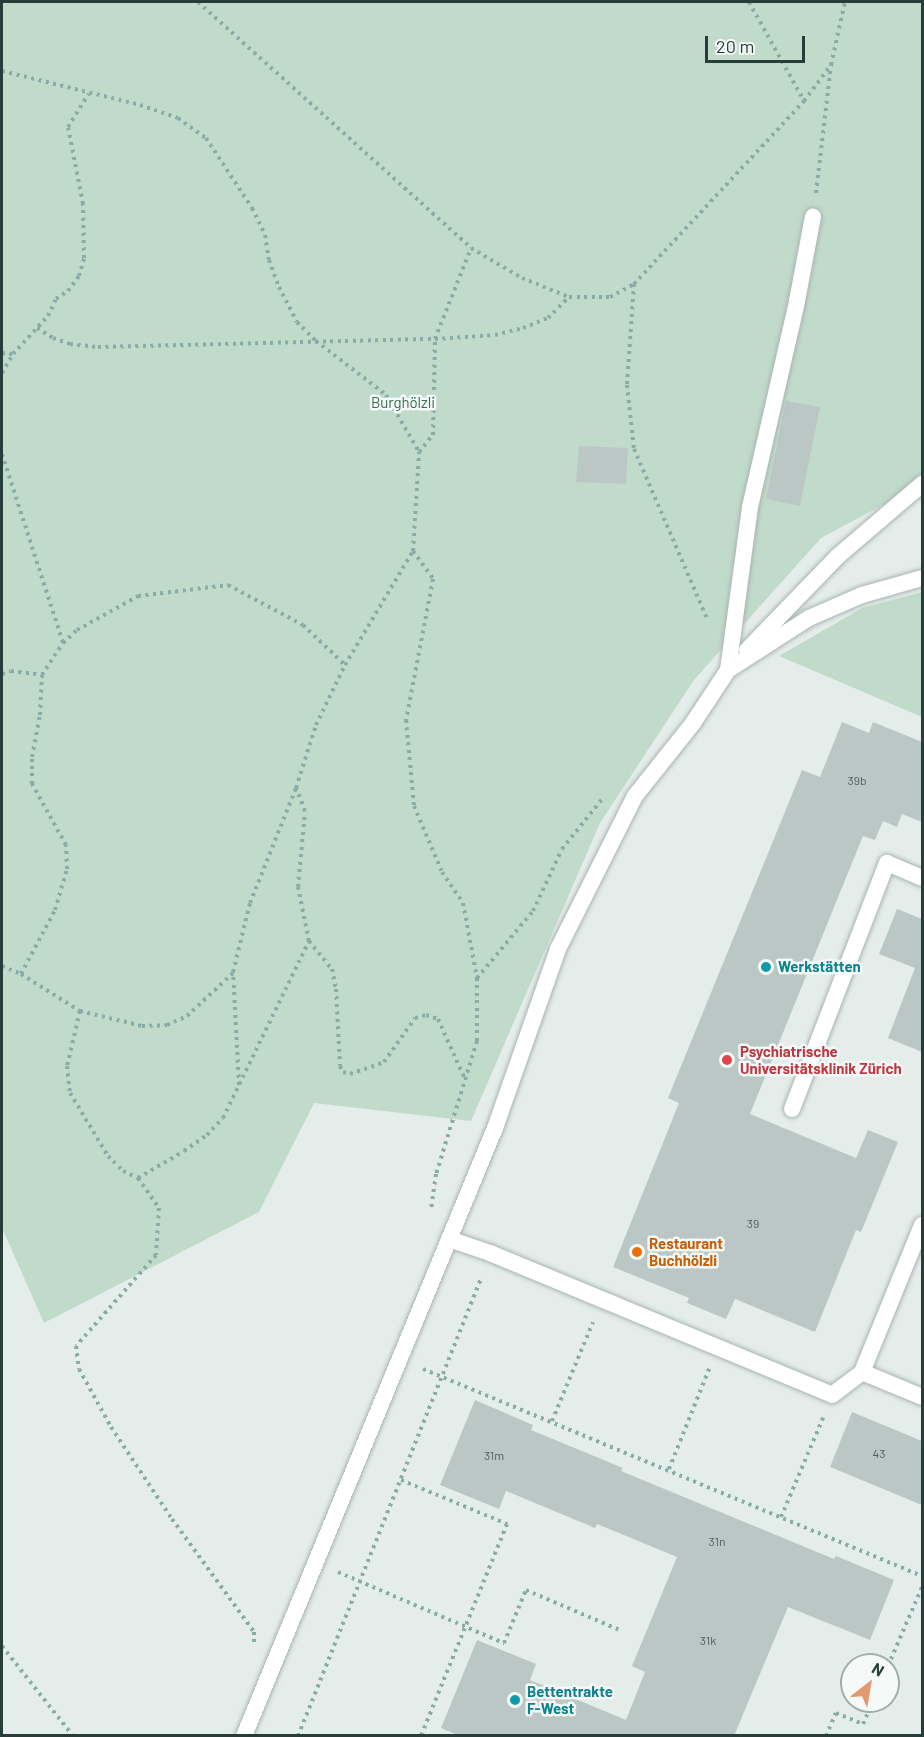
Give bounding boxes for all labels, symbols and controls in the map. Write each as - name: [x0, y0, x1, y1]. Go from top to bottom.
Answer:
- scale bar: [708, 24, 808, 62]
- text: 20 m: [716, 35, 754, 57]
- park label: Burghölzli: [371, 394, 435, 412]
- house number: 39b: [848, 774, 866, 788]
- place label: Werkstätten: [778, 958, 861, 976]
- marker: Werkstätten: [759, 960, 773, 974]
- place label: Psychiatrische Universitätsklinik Zürich: [740, 1042, 902, 1077]
- marker: Psychiatrische Universitätsklinik Zürich: [718, 1051, 736, 1069]
- house number: 39: [747, 1217, 759, 1231]
- place label: Restaurant Buchhölzli: [649, 1234, 723, 1269]
- marker: Restaurant Buchhölzli: [630, 1245, 644, 1259]
- house number: 43: [873, 1447, 885, 1461]
- house number: 31m: [484, 1449, 504, 1463]
- house number: 31n: [709, 1535, 725, 1549]
- house number: 31k: [700, 1634, 716, 1648]
- north arrow: [840, 1653, 900, 1713]
- text: N: [869, 1658, 888, 1680]
- place label: Bettentrakte F-West: [527, 1682, 613, 1717]
- marker: Bettentrakte F-West: [508, 1693, 522, 1707]

